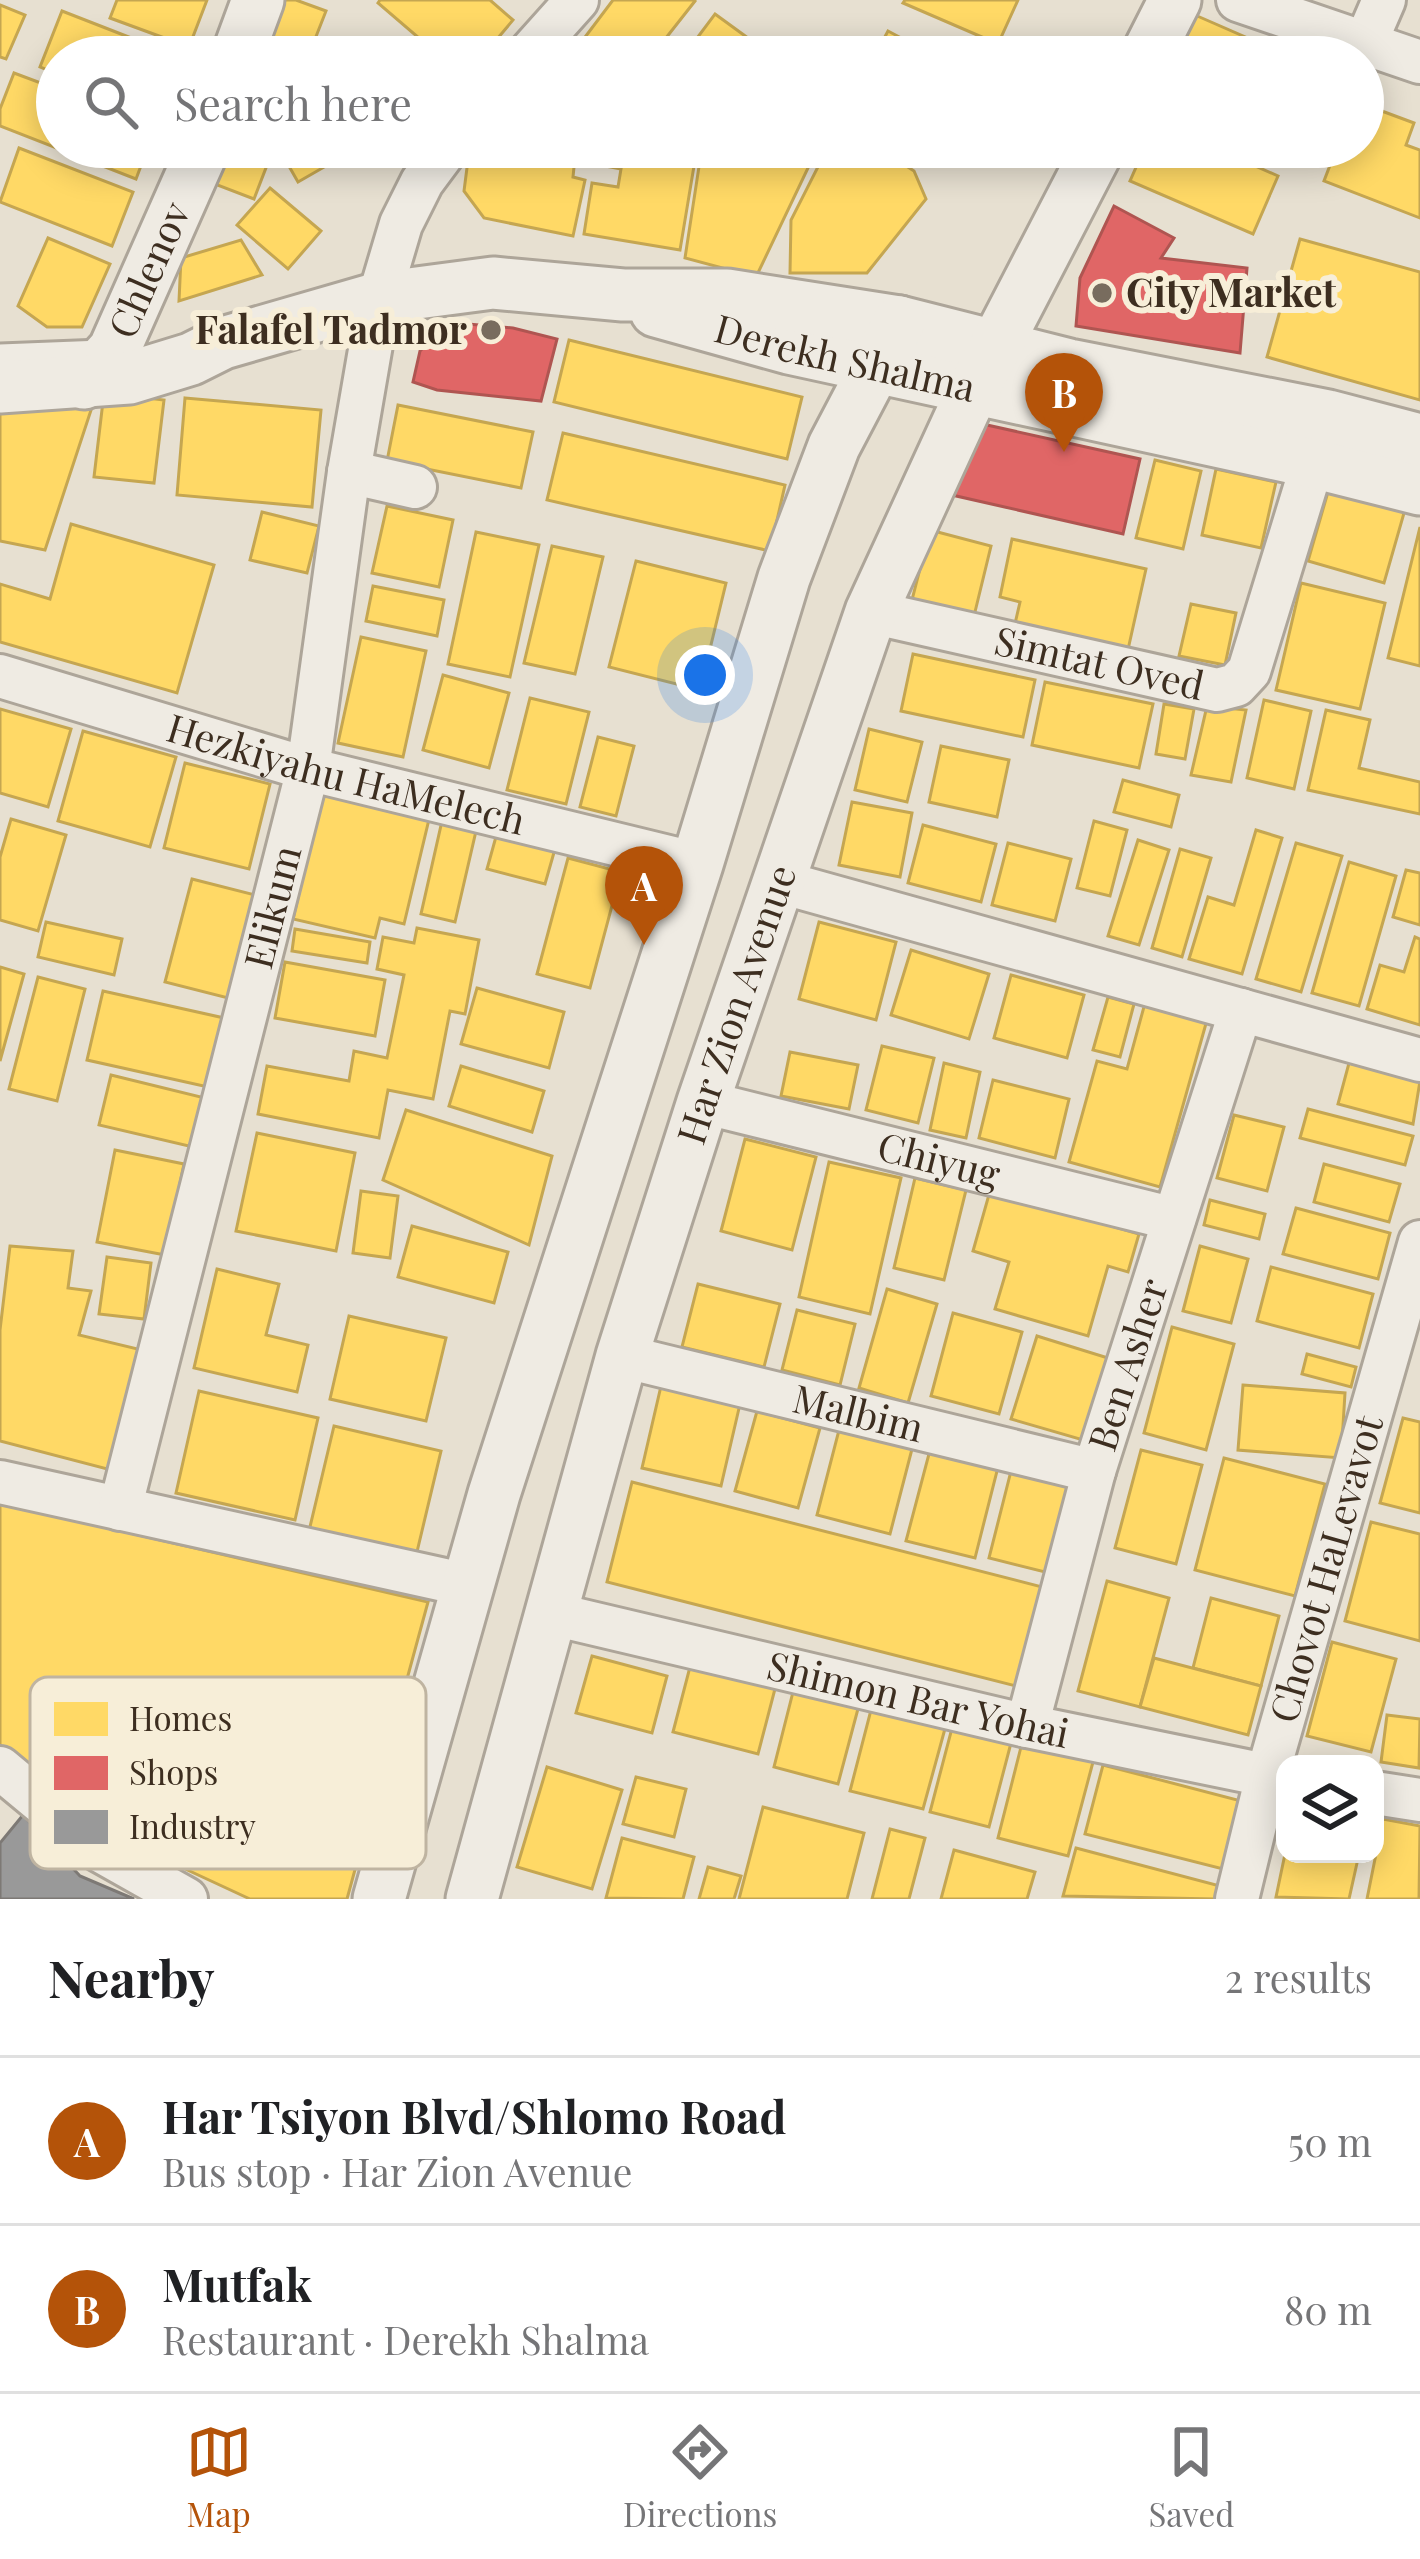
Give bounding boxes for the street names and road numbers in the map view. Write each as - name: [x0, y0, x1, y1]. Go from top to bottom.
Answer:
- street label: Chlenov: [95, 193, 200, 346]
- street label: Derekh Shalma: [709, 301, 981, 412]
- street label: Simtat Oved: [990, 613, 1209, 710]
- street label: Hezkiyahu HaMelech: [161, 700, 531, 845]
- street label: Elikum: [230, 839, 312, 974]
- street label: Har Zion Avenue: [663, 858, 806, 1150]
- street label: Chiyug: [873, 1118, 1006, 1199]
- street label: Ben Asher: [1074, 1272, 1178, 1457]
- street label: Malbim: [788, 1371, 929, 1453]
- street label: Chovot HaLevavot: [1256, 1408, 1393, 1728]
- street label: Shimon Bar Yohai: [762, 1638, 1074, 1758]

